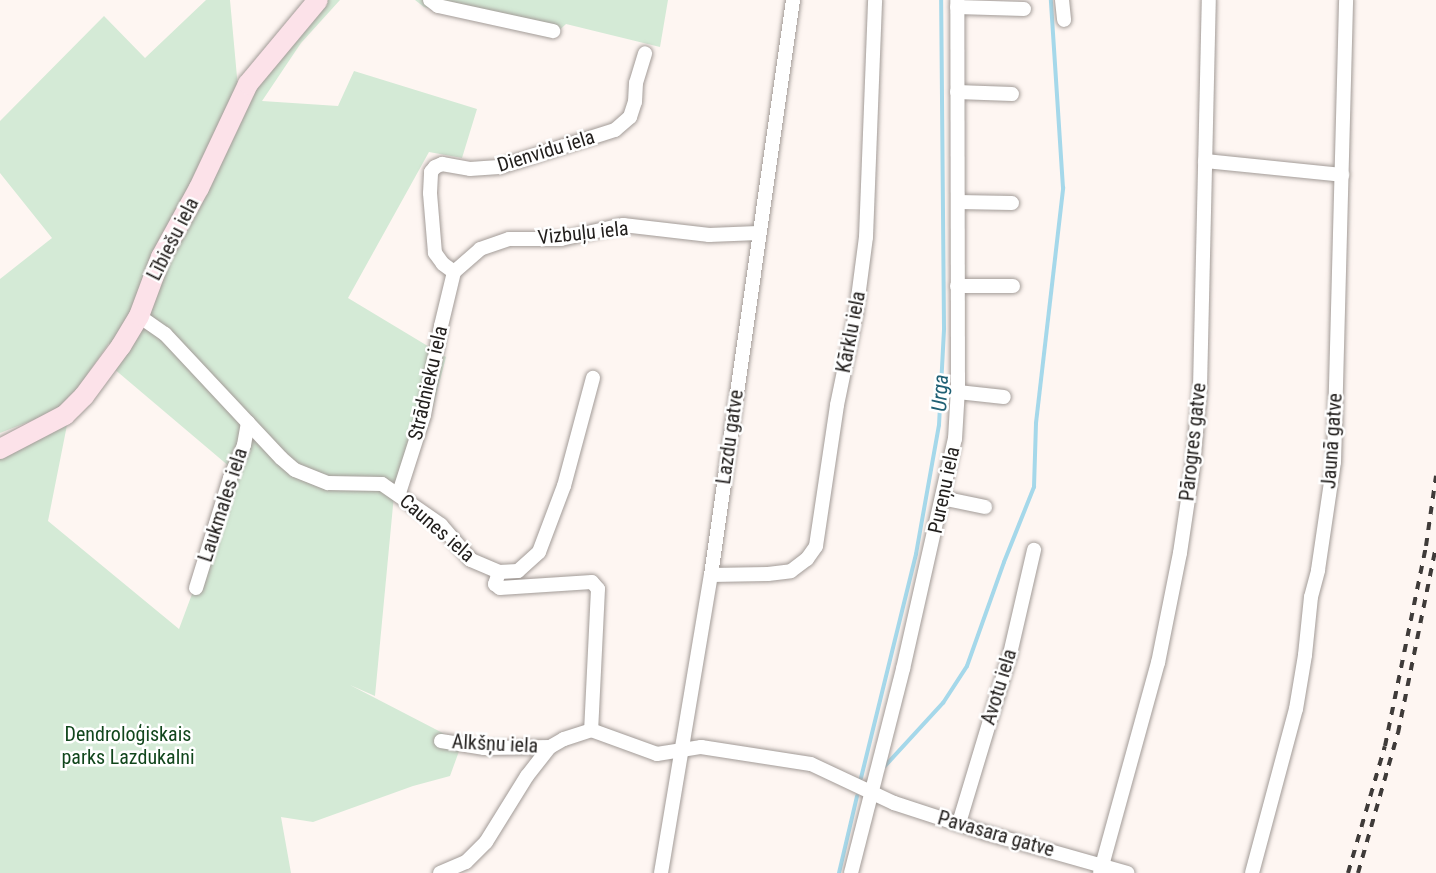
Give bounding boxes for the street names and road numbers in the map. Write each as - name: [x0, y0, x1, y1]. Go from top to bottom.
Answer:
- street label: Dienvidu iela: [494, 125, 598, 177]
- street label: Lībiešu iela: [142, 194, 204, 284]
- street label: Vizbuļu iela: [536, 216, 630, 250]
- street label: Kārklu iela: [831, 289, 871, 375]
- street label: Strādnieku iela: [403, 324, 453, 442]
- street label: Pārogres gatve: [1175, 382, 1211, 502]
- street label: Lazdu gatve: [712, 388, 748, 486]
- street label: Jaunā gatve: [1317, 392, 1347, 490]
- street label: Pureņu iela: [923, 444, 965, 536]
- street label: Laukmales iela: [193, 445, 253, 565]
- street label: Caunes iela: [395, 489, 479, 567]
- street label: Avotu iela: [976, 646, 1022, 728]
- street label: Alkšņu iela: [451, 730, 539, 758]
- street label: Pavasara gatve: [935, 806, 1057, 862]

